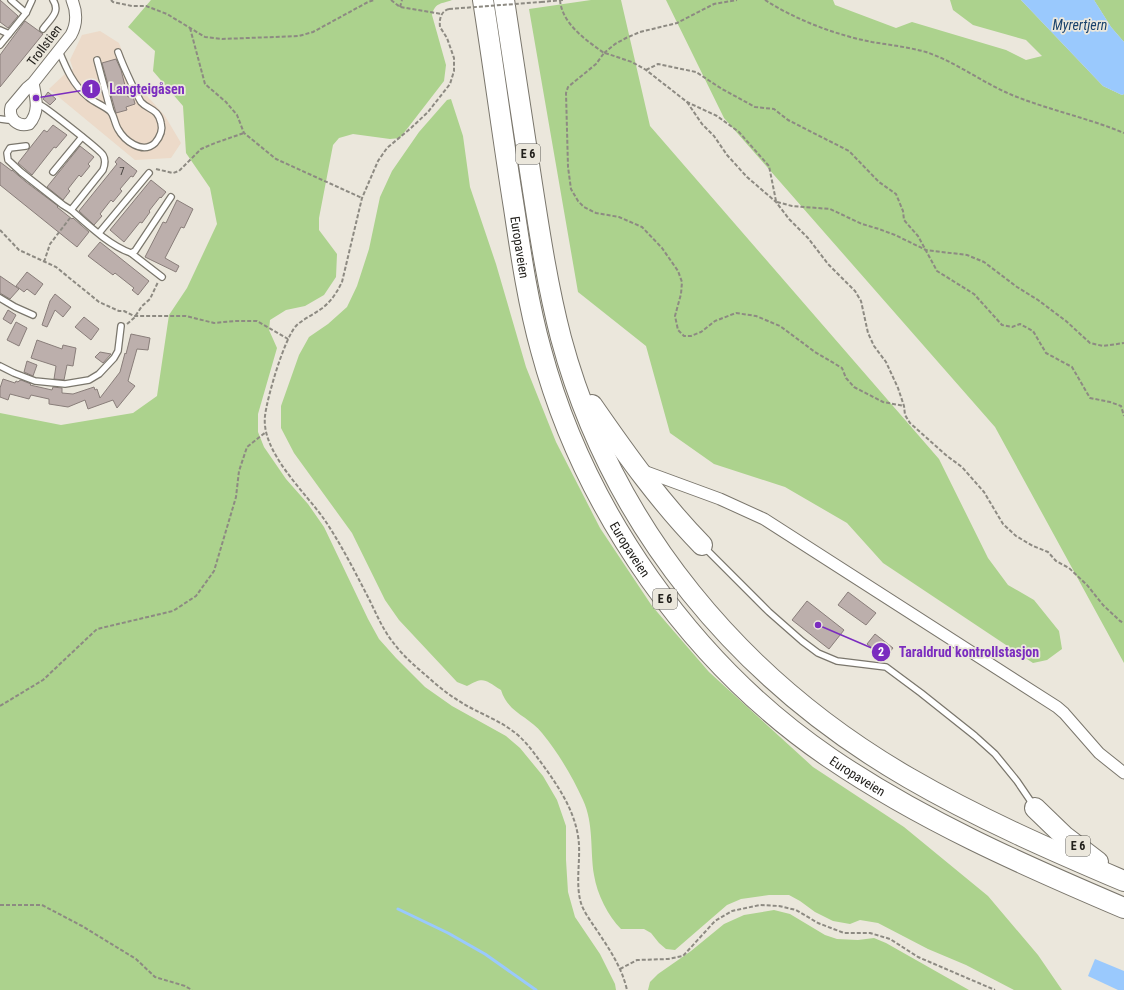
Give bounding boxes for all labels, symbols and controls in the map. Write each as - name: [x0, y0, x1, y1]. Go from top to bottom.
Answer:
- water label: Myrertjern: [1053, 17, 1107, 33]
- street label: Trollstien: [24, 22, 65, 69]
- callout: Langteigåsen: [81, 76, 193, 102]
- text: Langteigåsen: [109, 81, 185, 97]
- text: 1: [88, 82, 94, 96]
- road number: E 6: [516, 144, 540, 164]
- house number: 7: [119, 165, 125, 178]
- street label: Europaveien: [507, 215, 532, 279]
- street label: Europaveien: [607, 519, 653, 580]
- road number: E 6: [653, 589, 677, 609]
- callout: Taraldrud kontrollstasjon: [871, 639, 1048, 665]
- text: Taraldrud kontrollstasjon: [899, 644, 1039, 660]
- text: 2: [878, 645, 884, 659]
- street label: Europaveien: [827, 753, 888, 799]
- road number: E 6: [1066, 836, 1090, 856]

